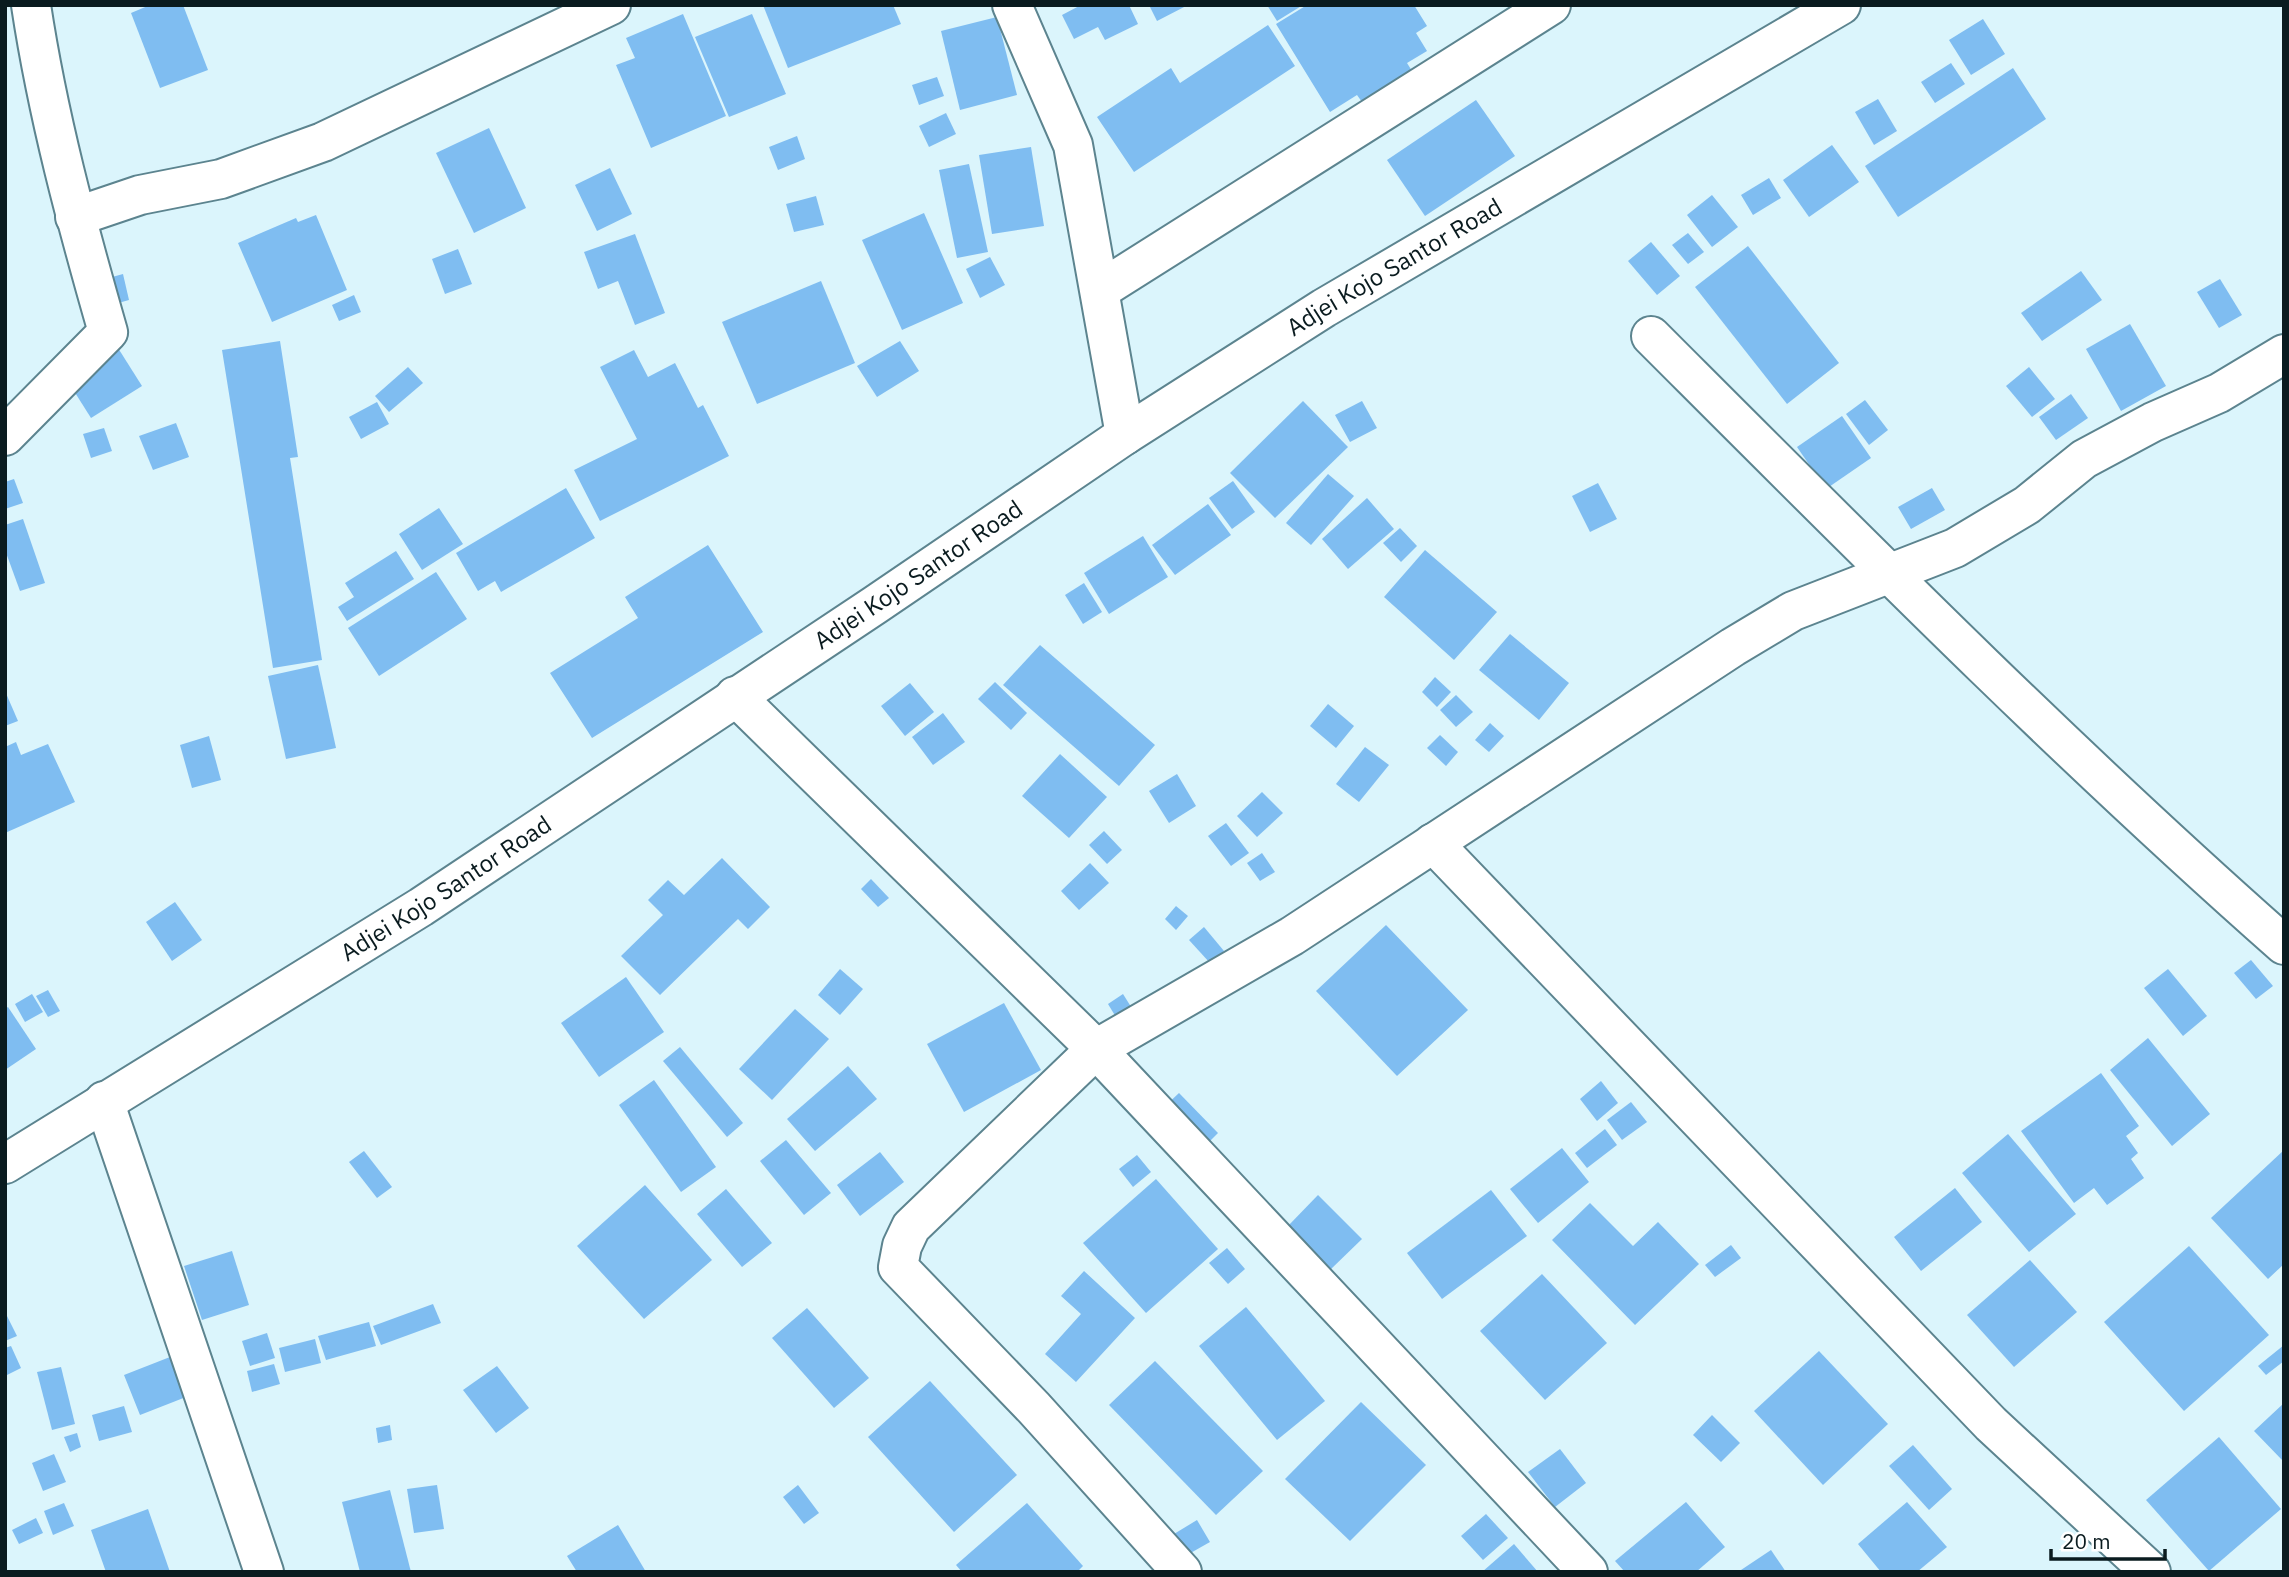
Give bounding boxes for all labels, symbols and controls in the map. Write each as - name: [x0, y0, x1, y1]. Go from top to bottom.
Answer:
- street label: Adjei Kojo Santor Road: [1280, 190, 1508, 343]
- street label: Adjei Kojo Santor Road: [807, 492, 1028, 656]
- street label: Adjei Kojo Santor Road: [334, 808, 557, 968]
- scale bar: [2051, 1518, 2165, 1562]
- text: 20 m: [2062, 1527, 2111, 1555]

